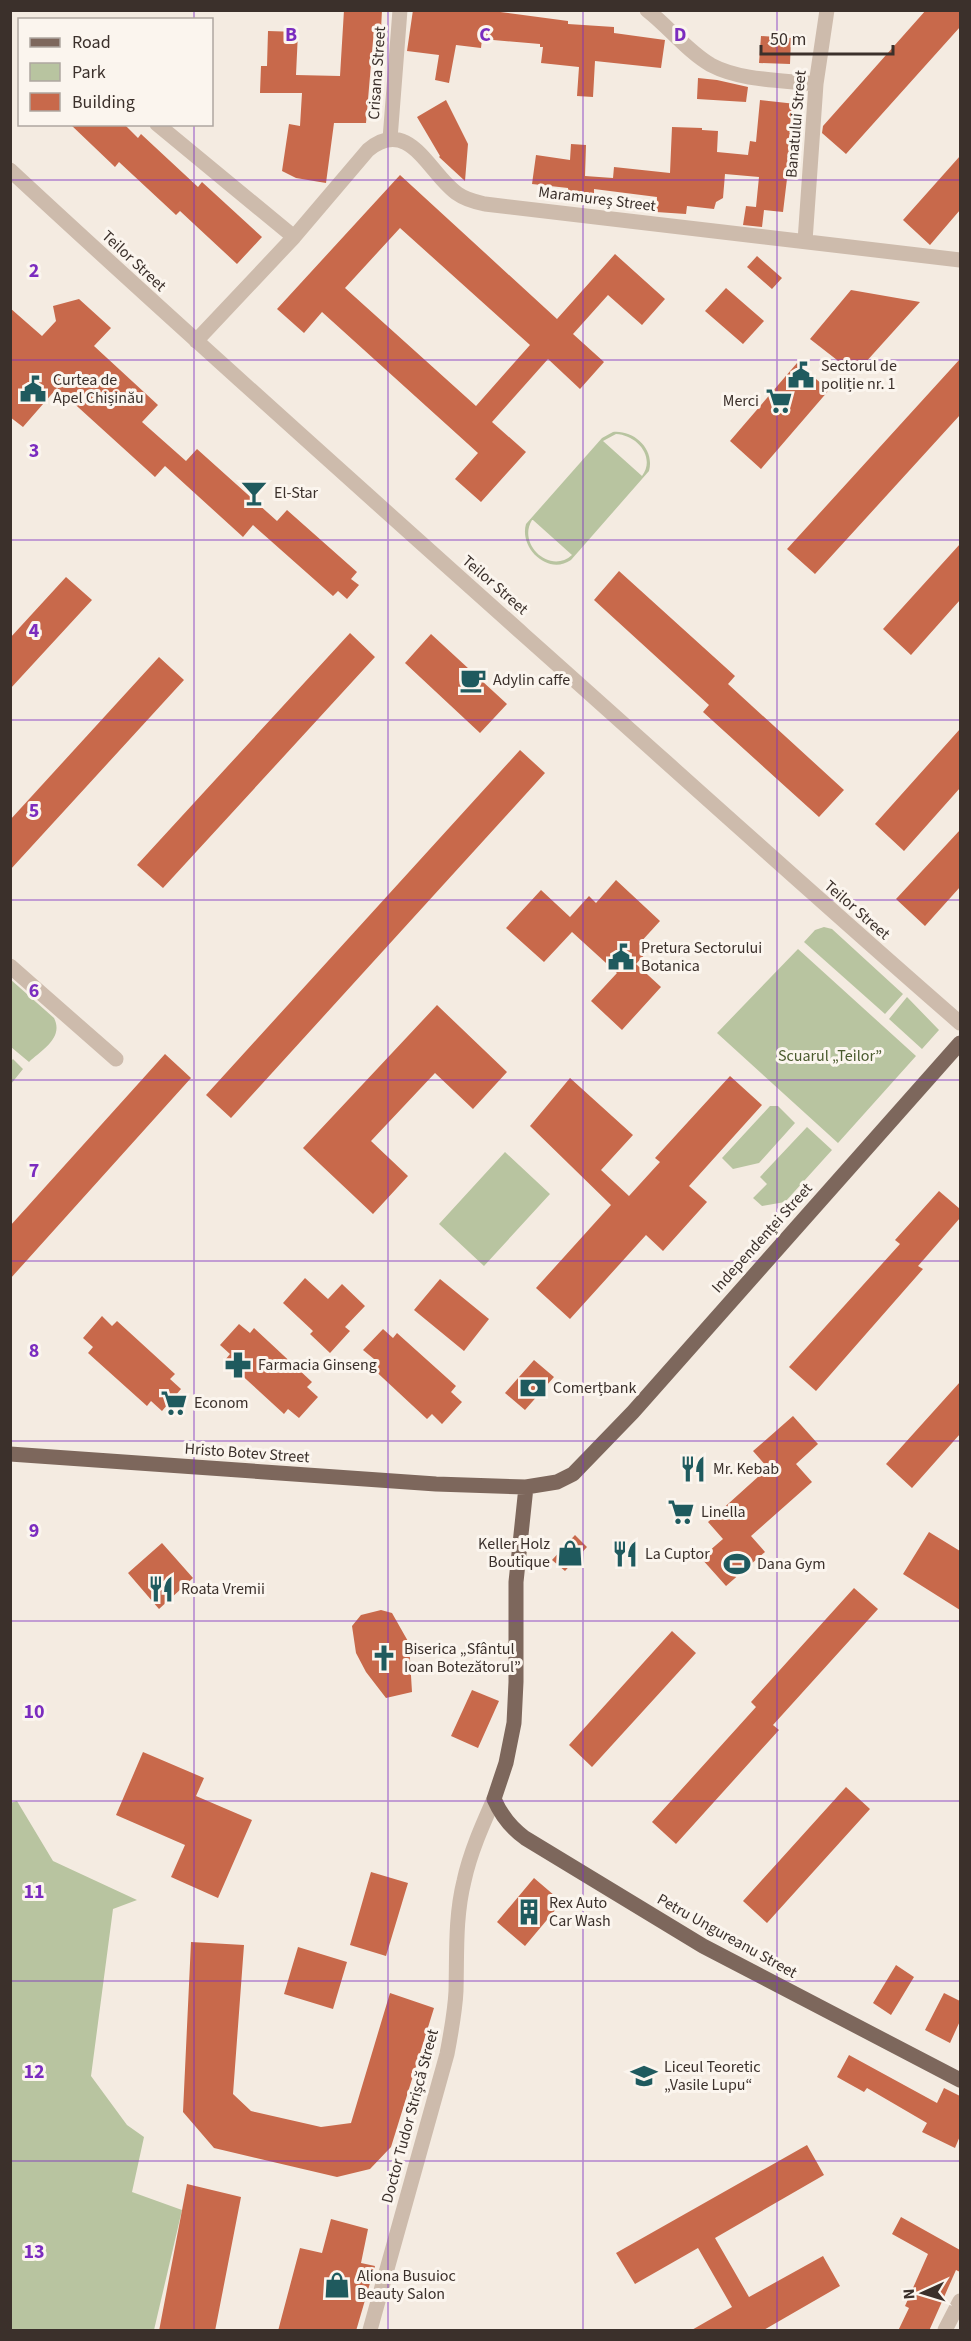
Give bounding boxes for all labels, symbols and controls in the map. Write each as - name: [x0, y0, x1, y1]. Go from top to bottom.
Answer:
- legend: [18, 18, 213, 126]
- scale bar: [761, 18, 893, 56]
- text: B: [285, 21, 297, 49]
- text: C: [479, 21, 491, 49]
- text: D: [674, 21, 686, 49]
- street label: Crisana Street: [363, 25, 391, 120]
- text: 50 m: [770, 27, 806, 52]
- text: Road: [72, 30, 111, 55]
- text: Park: [72, 60, 106, 85]
- street label: Banatului Street: [780, 69, 812, 179]
- text: Building: [72, 90, 135, 115]
- street label: Maramureș Street: [537, 181, 658, 217]
- street label: Teilor Street: [97, 225, 172, 297]
- text: 2: [29, 257, 39, 285]
- place label: Sectorul de poliție nr. 1: [821, 355, 897, 395]
- public building icon: Sectorul de poliție nr. 1: [786, 360, 816, 390]
- place label: Curtea de Apel Chișinău: [53, 369, 144, 409]
- public building icon: Curtea de Apel Chișinău: [18, 374, 48, 404]
- supermarket icon: Merci: [764, 386, 794, 416]
- place label: Merci: [723, 390, 759, 412]
- text: 3: [29, 437, 39, 465]
- bar icon: El-Star: [239, 478, 269, 508]
- place label: El-Star: [274, 482, 319, 504]
- street label: Teilor Street: [457, 550, 533, 620]
- text: 4: [29, 617, 40, 645]
- cafe icon: Adylin caffe: [458, 665, 488, 695]
- place label: Adylin caffe: [493, 669, 570, 691]
- text: 5: [29, 797, 39, 825]
- street label: Teilor Street: [819, 875, 895, 945]
- place label: Pretura Sectorului Botanica: [641, 937, 762, 977]
- public building icon: Pretura Sectorului Botanica: [606, 942, 636, 972]
- text: 6: [29, 977, 39, 1005]
- park label: Scuarul „Teilor”: [778, 1045, 882, 1067]
- text: 7: [29, 1157, 39, 1185]
- street label: Independenței Street: [707, 1178, 818, 1298]
- text: 8: [29, 1337, 39, 1365]
- pharmacy icon: Farmacia Ginseng: [223, 1350, 253, 1380]
- place label: Farmacia Ginseng: [258, 1354, 377, 1376]
- bank icon: Comerțbank: [518, 1373, 548, 1403]
- place label: Comerțbank: [553, 1377, 636, 1399]
- supermarket icon: Econom: [159, 1388, 189, 1418]
- place label: Econom: [194, 1392, 249, 1414]
- street label: Hristo Botev Street: [184, 1438, 311, 1468]
- restaurant icon: Mr. Kebab: [678, 1454, 708, 1484]
- place label: Mr. Kebab: [713, 1458, 779, 1480]
- supermarket icon: Linella: [666, 1497, 696, 1527]
- place label: Linella: [701, 1501, 746, 1523]
- text: 9: [29, 1517, 39, 1545]
- place label: Keller Holz Boutique: [478, 1533, 550, 1573]
- shop icon: Keller Holz Boutique: [555, 1538, 585, 1568]
- restaurant icon: La Cuptor: [610, 1539, 640, 1569]
- place label: La Cuptor: [645, 1543, 710, 1565]
- sports icon: Dana Gym: [722, 1549, 752, 1579]
- place label: Dana Gym: [757, 1553, 826, 1575]
- restaurant icon: Roata Vremii: [146, 1574, 176, 1604]
- place label: Roata Vremii: [181, 1578, 265, 1600]
- place label: Biserica „Sfântul Ioan Botezătorul”: [404, 1638, 521, 1678]
- church icon: Biserica „Sfântul Ioan Botezătorul”: [369, 1643, 399, 1673]
- text: 10: [23, 1698, 45, 1726]
- text: 11: [23, 1878, 45, 1906]
- street label: Petru Ungureanu Street: [653, 1888, 802, 1984]
- place label: Rex Auto Car Wash: [549, 1892, 611, 1932]
- building icon: Rex Auto Car Wash: [514, 1897, 544, 1927]
- street label: Doctor Tudor Strișcă Street: [376, 2026, 444, 2205]
- place label: Liceul Teoretic „Vasile Lupu“: [664, 2056, 761, 2096]
- text: 12: [23, 2058, 45, 2086]
- school or university icon: Liceul Teoretic „Vasile Lupu“: [629, 2061, 659, 2091]
- text: 13: [23, 2238, 45, 2266]
- north arrow: [893, 2263, 953, 2323]
- place label: Aliona Busuioc Beauty Salon: [357, 2265, 456, 2305]
- shop icon: Aliona Busuioc Beauty Salon: [322, 2270, 352, 2300]
- text: N: [898, 2288, 920, 2300]

